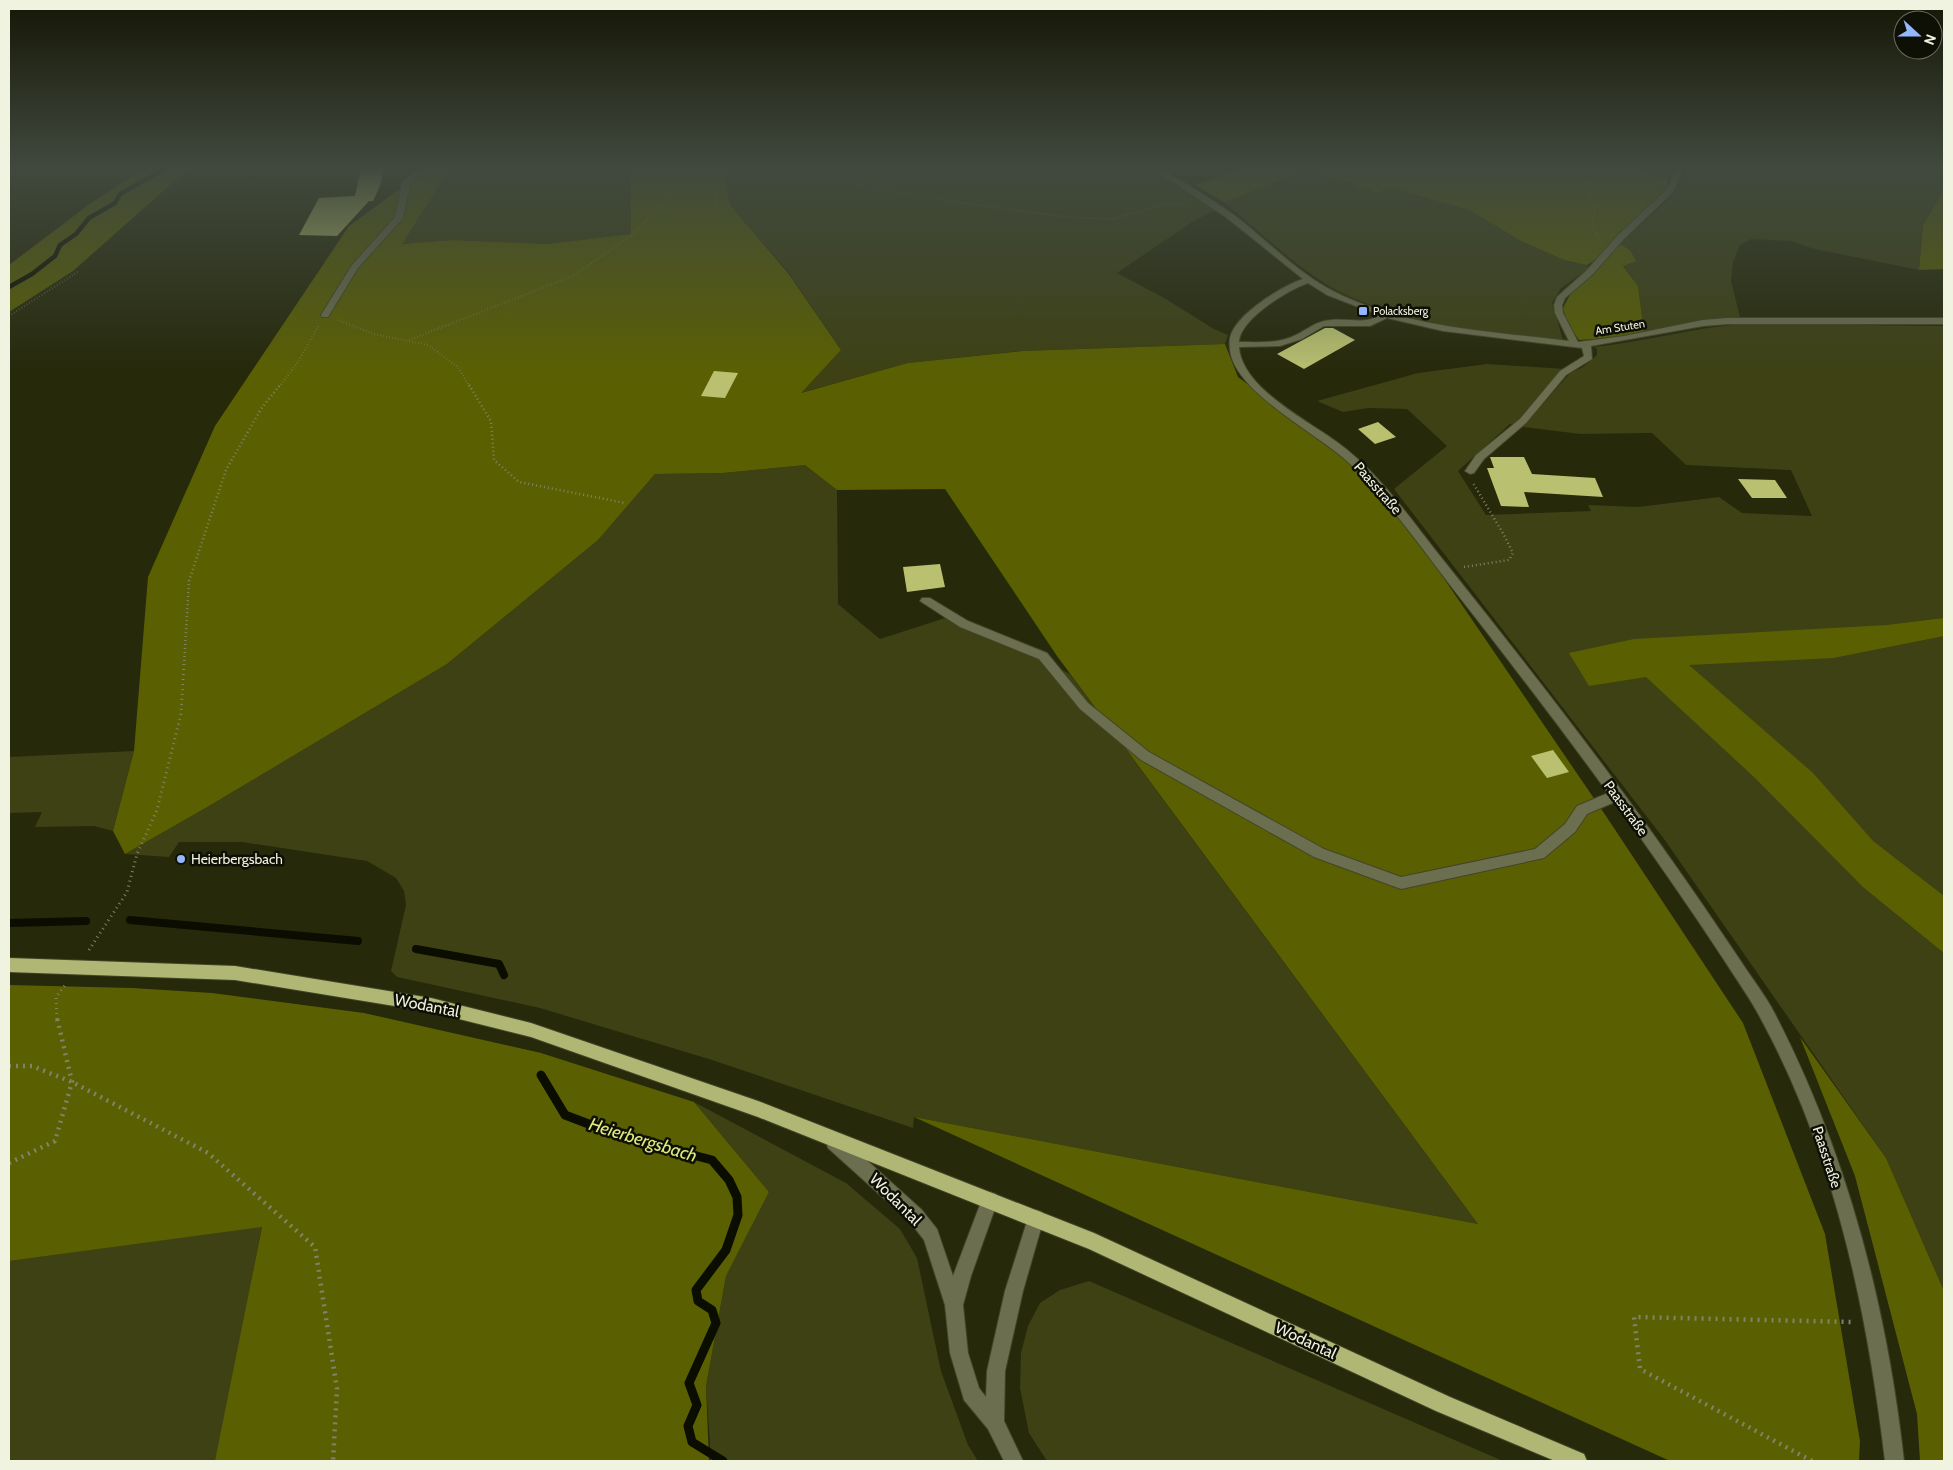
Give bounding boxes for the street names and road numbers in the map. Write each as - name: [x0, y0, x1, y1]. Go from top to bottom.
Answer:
- street label: Am Stuten: [1594, 316, 1646, 338]
- street label: Paasstraße: [1350, 458, 1406, 518]
- street label: Paasstraße: [1600, 777, 1652, 839]
- street label: Wodantal: [393, 990, 461, 1021]
- street label: Paasstraße: [1809, 1124, 1845, 1190]
- street label: Wodantal: [866, 1169, 926, 1229]
- street label: Wodantal: [1272, 1318, 1340, 1363]

